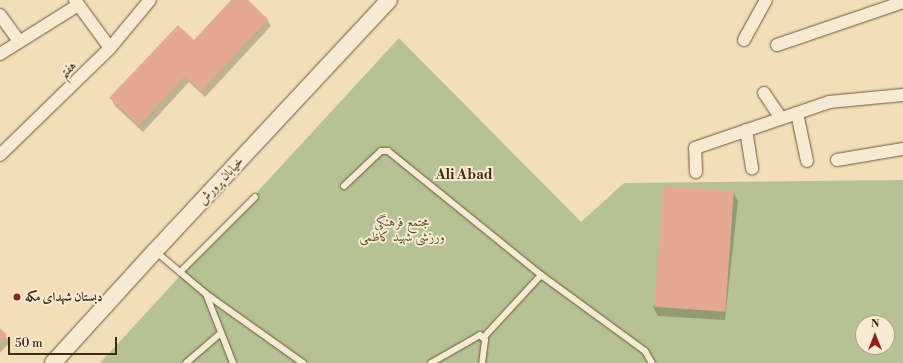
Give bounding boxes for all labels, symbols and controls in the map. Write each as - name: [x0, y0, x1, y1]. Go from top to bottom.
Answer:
- street label: هفتم: [56, 58, 80, 82]
- street label: خیابان پرورش: [195, 154, 247, 208]
- district label: Ali Abad: [435, 167, 493, 183]
- park label: مجتمع فرهنگی ورزشی شهید کاظمی: [359, 215, 445, 246]
- place label: دبستان شهدای مکه: [25, 289, 103, 305]
- marker: دبستان شهدای مکه: [12, 292, 22, 302]
- north arrow: [855, 315, 895, 355]
- text: N: [871, 317, 879, 331]
- scale bar: [10, 329, 119, 355]
- text: 50 m: [15, 336, 43, 351]

